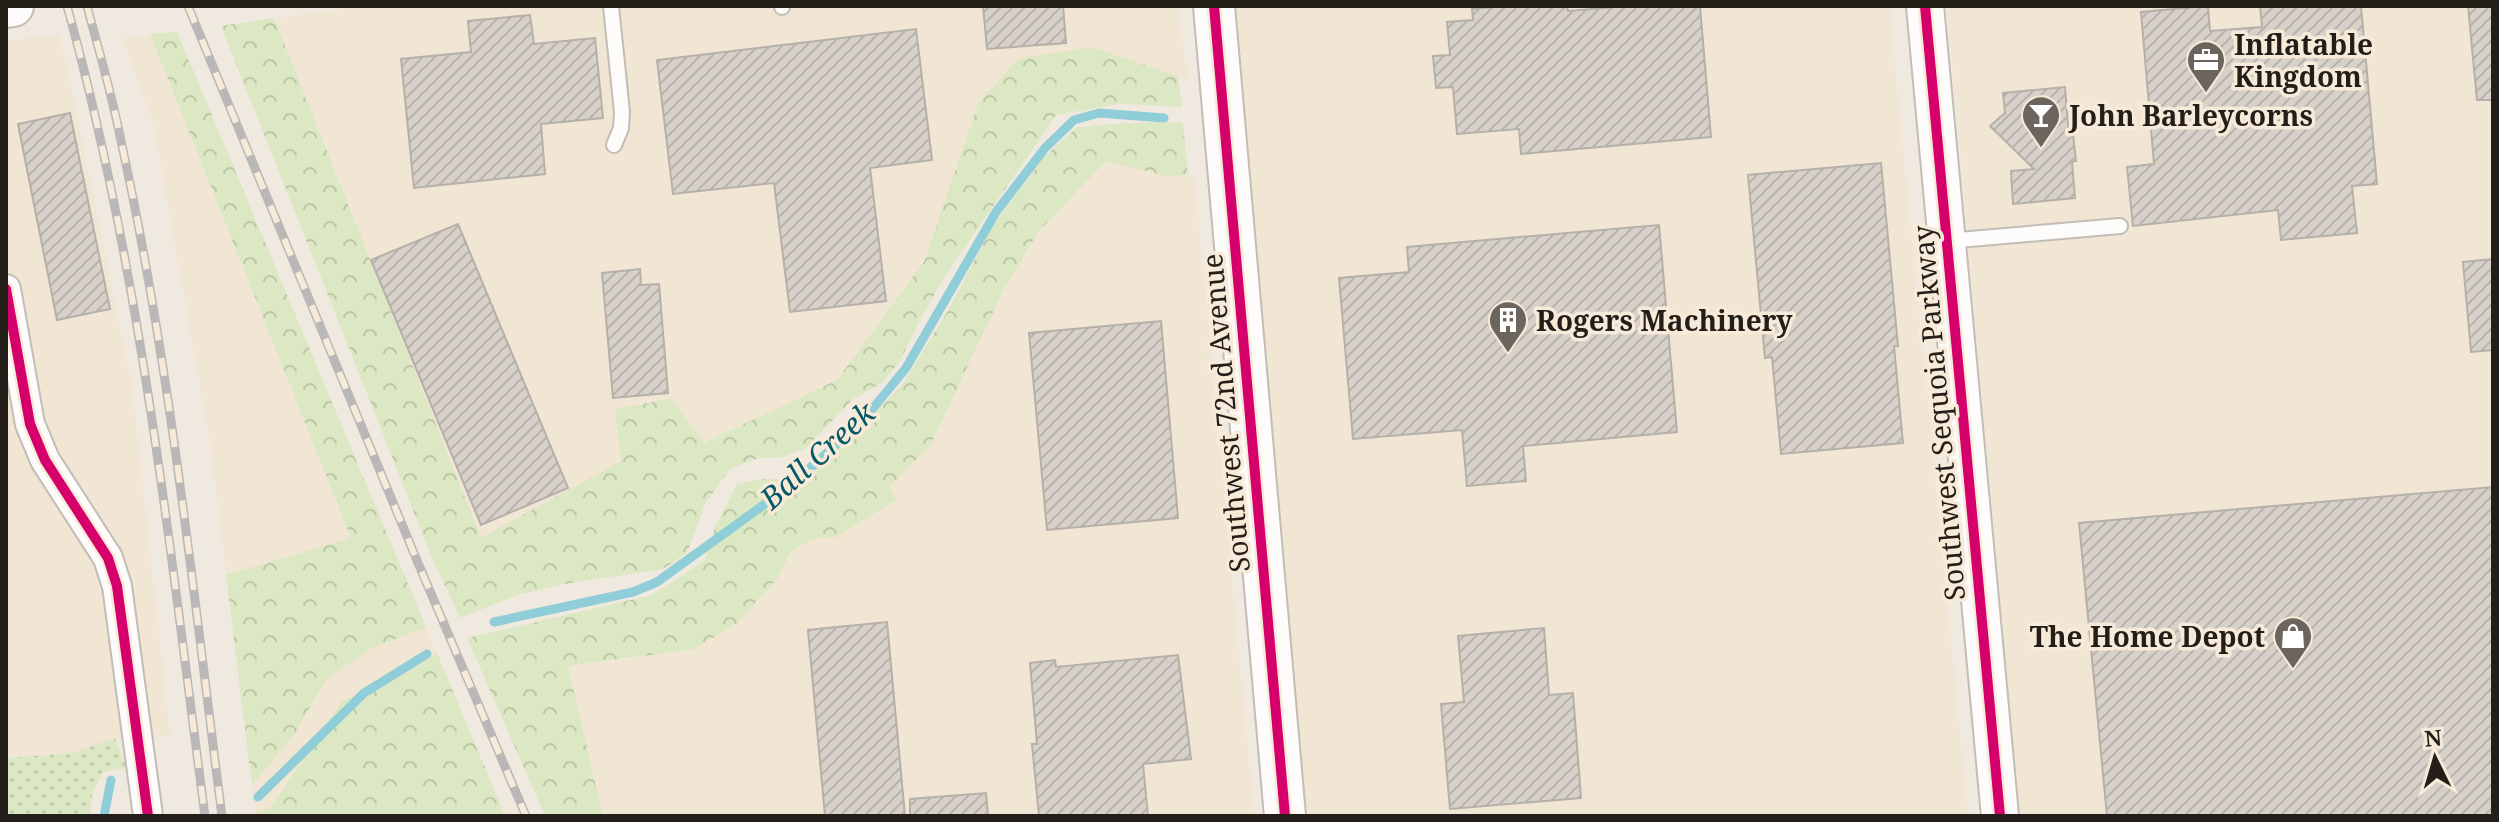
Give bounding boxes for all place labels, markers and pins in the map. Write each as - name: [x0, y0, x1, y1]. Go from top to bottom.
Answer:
- place label: Inflatable Kingdom: [2234, 25, 2373, 95]
- office icon: Inflatable Kingdom: [2185, 39, 2227, 94]
- bar icon: John Barleycorns: [2020, 94, 2062, 149]
- place label: John Barleycorns: [2068, 96, 2313, 134]
- building icon: Rogers Machinery: [1487, 299, 1529, 354]
- place label: Rogers Machinery: [1536, 301, 1793, 339]
- shop icon: The Home Depot: [2272, 615, 2314, 670]
- place label: The Home Depot: [2030, 617, 2265, 655]

